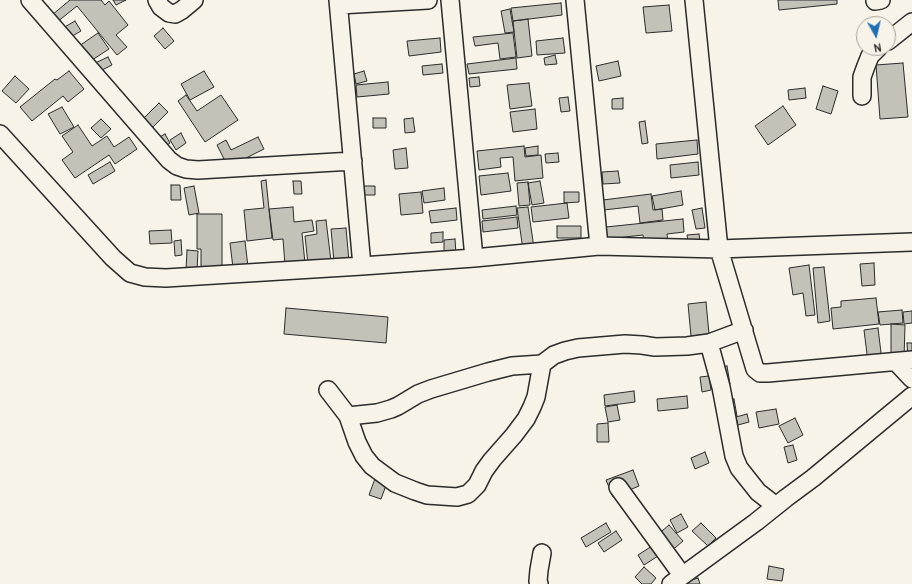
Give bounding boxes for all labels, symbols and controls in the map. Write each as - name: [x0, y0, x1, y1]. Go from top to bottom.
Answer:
- north arrow: [856, 16, 896, 56]
- text: N: [873, 40, 882, 54]

